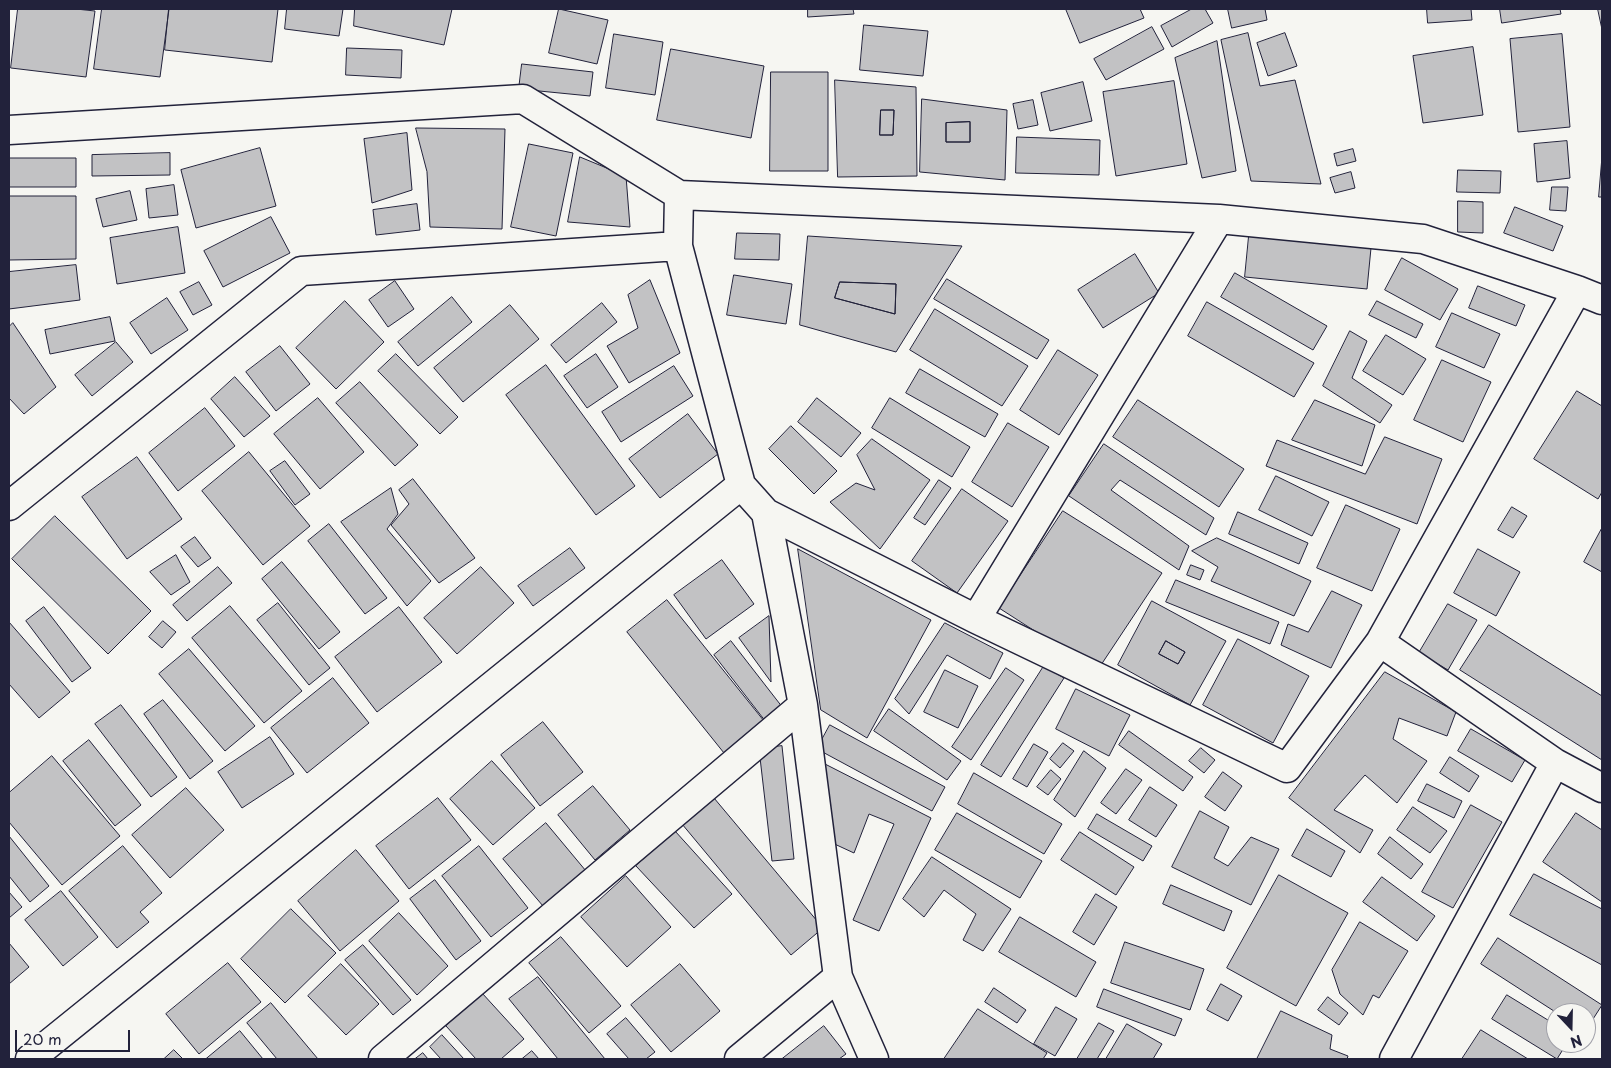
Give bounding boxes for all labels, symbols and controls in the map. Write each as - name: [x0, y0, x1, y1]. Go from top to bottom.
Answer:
- north arrow: [1546, 1003, 1596, 1053]
- scale bar: [18, 1020, 132, 1052]
- text: 20 m: [23, 1027, 62, 1050]
- text: N: [1567, 1030, 1585, 1053]

